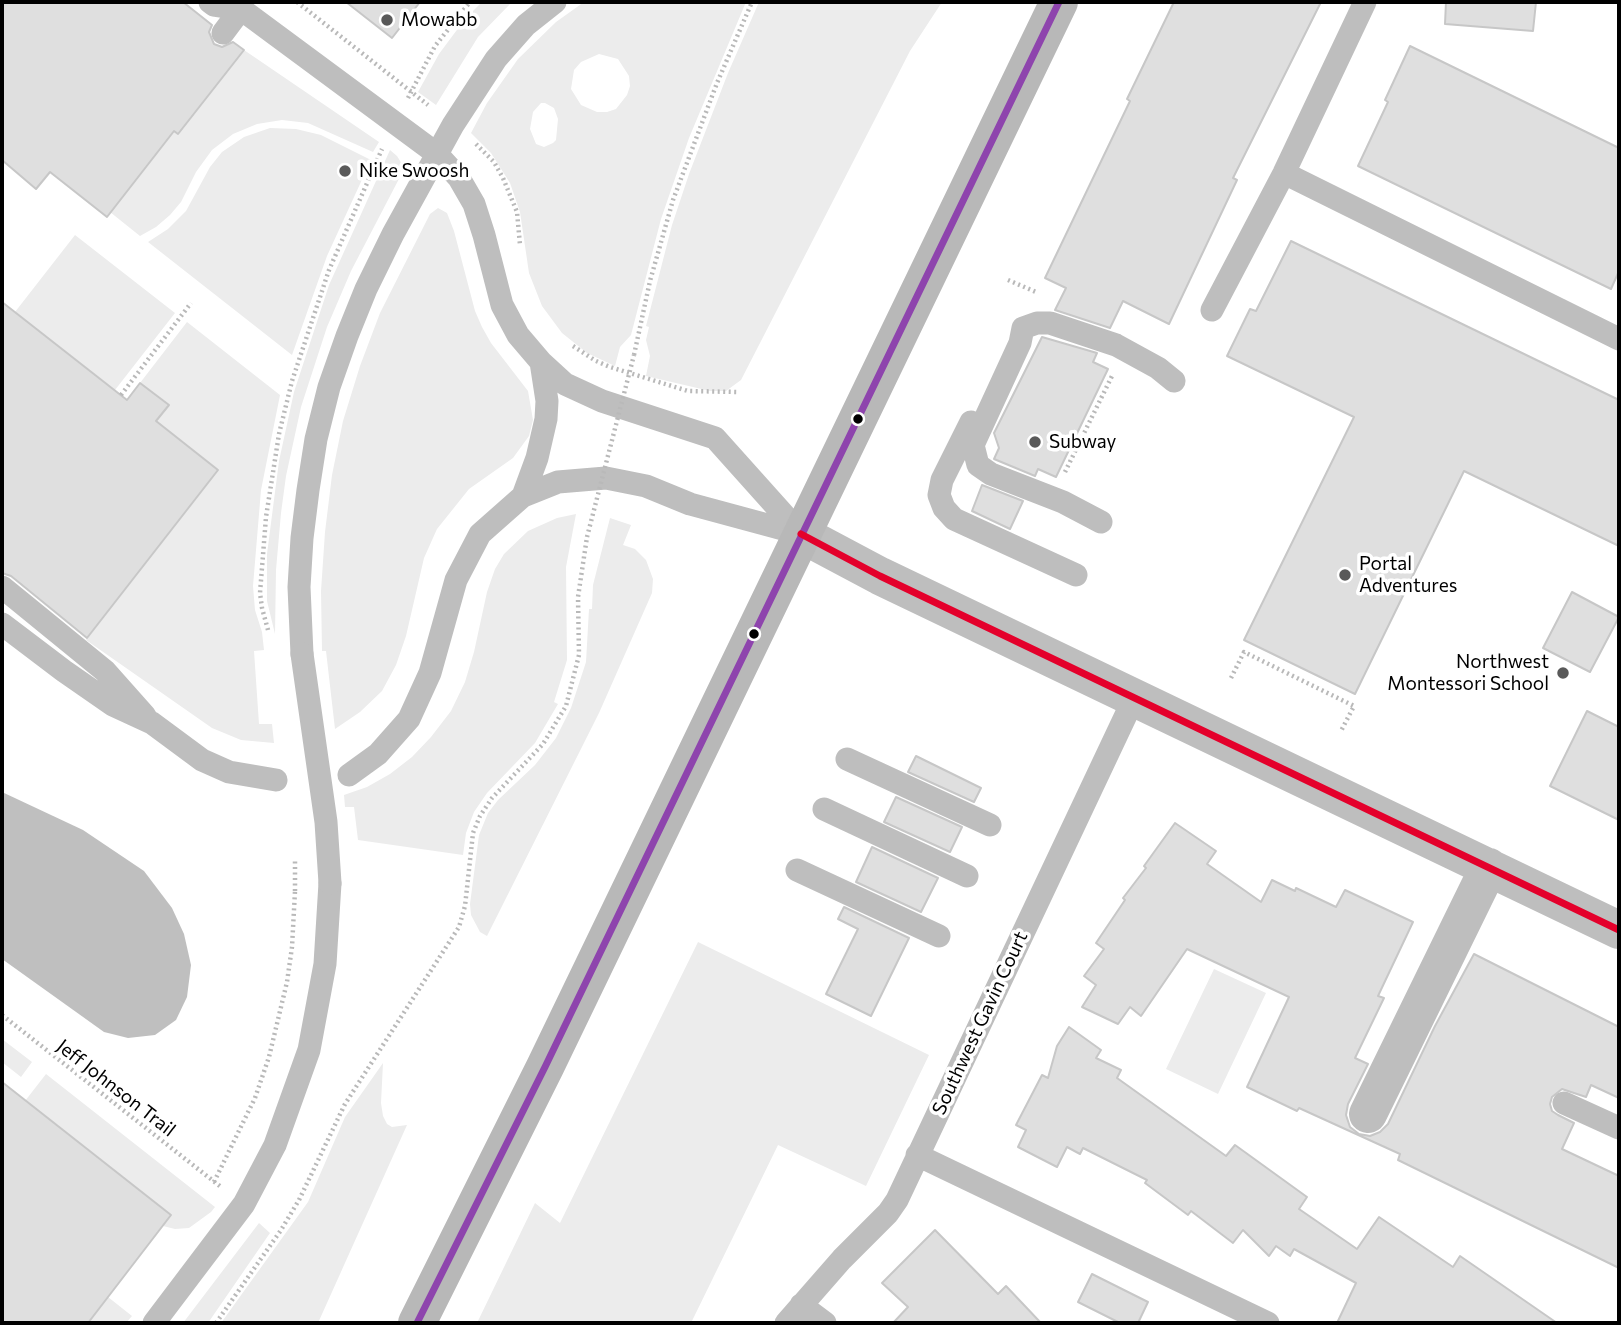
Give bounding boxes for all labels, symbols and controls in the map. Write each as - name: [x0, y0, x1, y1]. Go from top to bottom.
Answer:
- place label: Mowabb: [401, 9, 478, 31]
- marker: Mowabb: [379, 12, 395, 28]
- place label: Nike Swoosh: [359, 160, 469, 182]
- marker: Nike Swoosh: [337, 163, 353, 179]
- unlabelled marker: [851, 412, 865, 426]
- place label: Subway: [1049, 431, 1116, 453]
- marker: Subway: [1027, 434, 1043, 450]
- place label: Portal Adventures: [1359, 553, 1457, 597]
- marker: Portal Adventures: [1337, 567, 1353, 583]
- unlabelled marker: [747, 627, 761, 641]
- place label: Northwest Montessori School: [1387, 651, 1549, 695]
- marker: Northwest Montessori School: [1555, 665, 1571, 681]
- street label: Southwest Gavin Court: [927, 928, 1033, 1118]
- street label: Jeff Johnson Trail: [52, 1035, 180, 1141]

